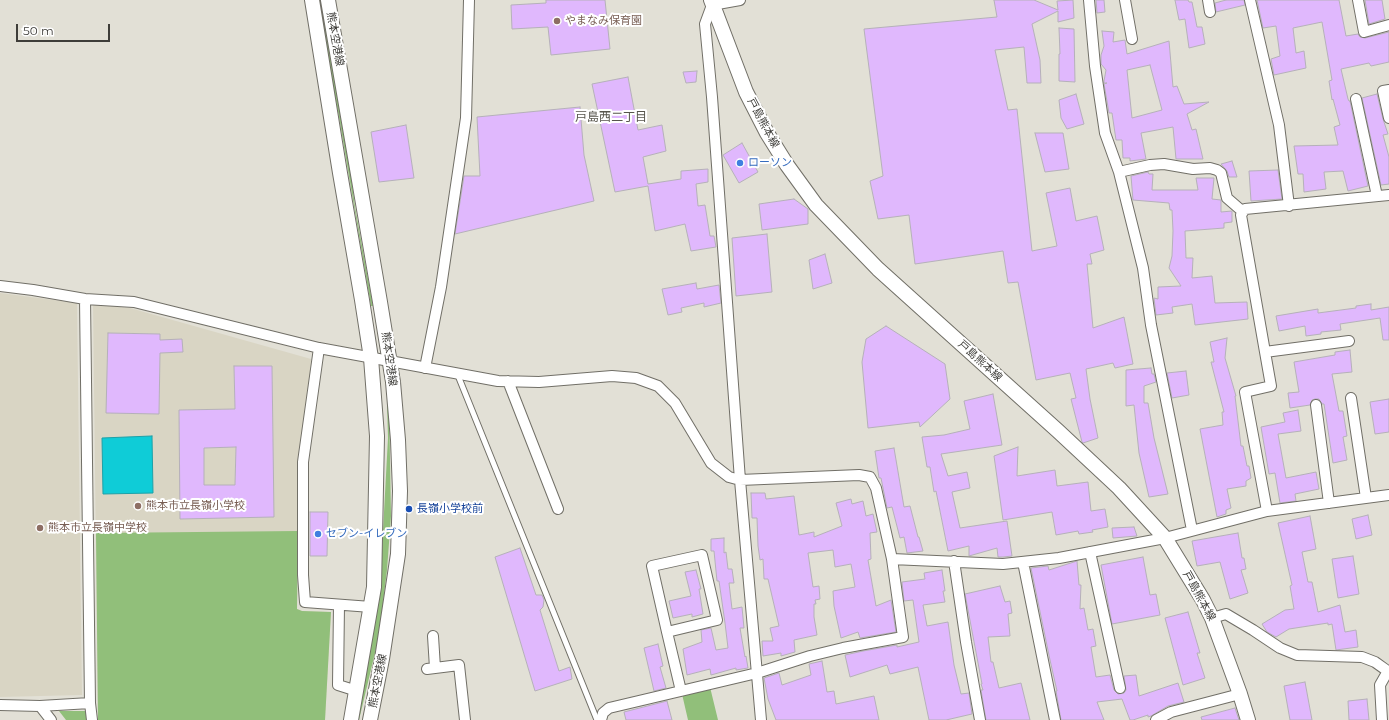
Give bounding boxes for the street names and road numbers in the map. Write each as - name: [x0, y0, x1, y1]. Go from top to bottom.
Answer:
- street label: 熊本空港線: [324, 11, 346, 67]
- street label: 戸島熊本線: [744, 96, 782, 150]
- street label: 熊本空港線: [379, 331, 399, 387]
- street label: 戸島熊本線: [955, 338, 1005, 384]
- street label: 戸島熊本線: [1180, 569, 1218, 623]
- street label: 熊本空港線: [366, 653, 390, 709]

